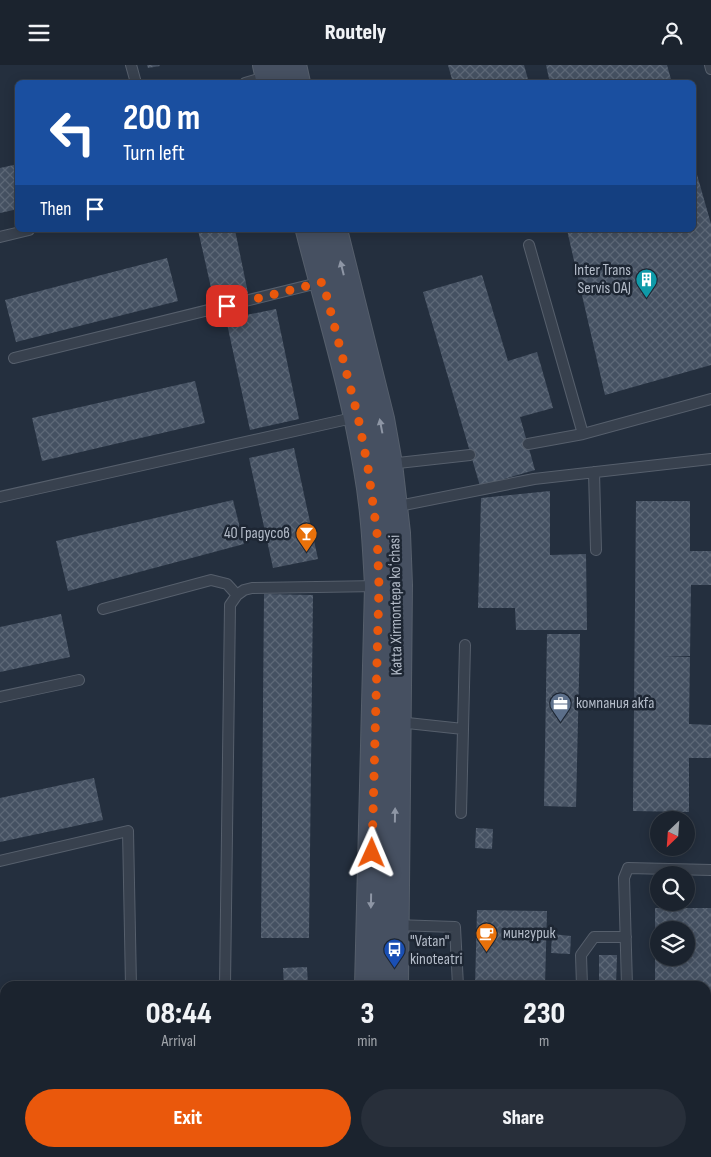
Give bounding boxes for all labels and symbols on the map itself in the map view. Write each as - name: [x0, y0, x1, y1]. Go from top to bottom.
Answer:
- one-way arrow: [338, 261, 346, 276]
- place label: Inter Trans Servis OAJ: [574, 261, 631, 298]
- building icon: Inter Trans Servis OAJ: [635, 267, 659, 298]
- pin: [206, 285, 248, 327]
- one-way arrow: [376, 418, 384, 434]
- bar icon: 40 Градусов: [294, 521, 318, 552]
- place label: 40 Градусов: [224, 524, 290, 543]
- street label: Katta Xirmontepa koʻchasi: [385, 535, 407, 675]
- office icon: компания akfa: [548, 691, 572, 722]
- place label: компания akfa: [576, 694, 654, 713]
- one-way arrow: [392, 807, 400, 823]
- north arrow: [650, 811, 695, 856]
- position arrow: [345, 826, 397, 878]
- one-way arrow: [367, 893, 375, 909]
- cafe icon: мингурик: [475, 921, 499, 952]
- place label: мингурик: [503, 924, 557, 943]
- place label: "Vatan" kinoteatri: [410, 932, 462, 969]
- bus stop icon: "Vatan" kinoteatri: [382, 938, 406, 969]

